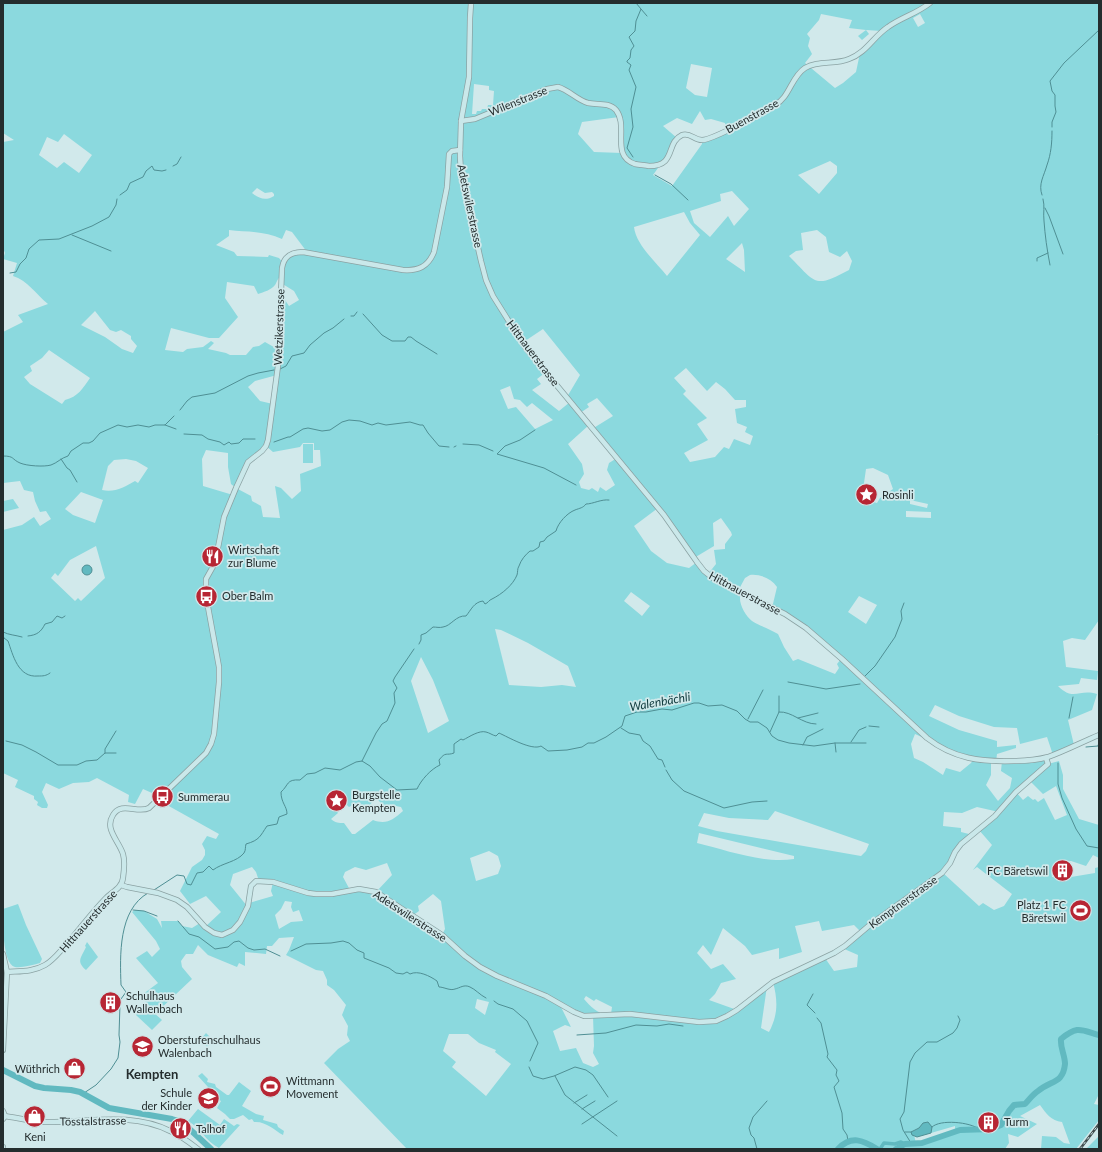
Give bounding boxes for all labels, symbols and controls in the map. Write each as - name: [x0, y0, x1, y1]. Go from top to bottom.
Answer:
- street label: Wilenstrasse: [487, 83, 549, 118]
- street label: Buenstrasse: [723, 96, 781, 135]
- street label: Adetswilerstrasse: [455, 163, 486, 249]
- street label: Wetzikerstrasse: [271, 288, 286, 365]
- street label: Hittnauerstrasse: [504, 317, 563, 388]
- place icon: Rosinli: [853, 482, 879, 508]
- place label: Rosinli: [882, 488, 914, 501]
- restaurant icon: Wirtschaft zur Blume: [199, 543, 225, 569]
- place label: Wirtschaft zur Blume: [228, 543, 279, 569]
- street label: Hittnauerstrasse: [707, 568, 784, 617]
- bus stop icon: Ober Balm: [193, 583, 219, 609]
- place label: Ober Balm: [222, 589, 273, 602]
- water label: Walenbächli: [628, 689, 692, 714]
- bus stop icon: Summerau: [149, 784, 175, 810]
- place icon: Burgstelle Kempten: [323, 788, 349, 814]
- place label: Burgstelle Kempten: [352, 788, 400, 814]
- place label: Summerau: [178, 790, 229, 803]
- building icon: FC Bäretswil: [1050, 858, 1076, 884]
- place label: FC Bäretswil: [987, 864, 1048, 877]
- street label: Kemptnerstrasse: [866, 872, 939, 931]
- street label: Hittnauerstrasse: [56, 887, 119, 955]
- street label: Adetswilerstrasse: [371, 887, 450, 944]
- place label: Platz 1 FC Bäretswil: [1017, 898, 1067, 924]
- sports icon: Platz 1 FC Bäretswil: [1068, 898, 1094, 924]
- building icon: Schulhaus Wallenbach: [97, 989, 123, 1015]
- place label: Schulhaus Wallenbach: [126, 989, 182, 1015]
- school or university icon: Oberstufenschulhaus Walenbach: [129, 1033, 155, 1059]
- place label: Oberstufenschulhaus Walenbach: [158, 1033, 261, 1059]
- shop icon: Wüthrich: [62, 1056, 88, 1082]
- place label: Wüthrich: [15, 1062, 60, 1075]
- district label: Kempten: [126, 1066, 178, 1082]
- sports icon: Wittmann Movement: [257, 1074, 283, 1100]
- place label: Wittmann Movement: [286, 1074, 338, 1100]
- place label: Schule der Kinder: [141, 1086, 192, 1112]
- school or university icon: Schule der Kinder: [195, 1086, 221, 1112]
- shop icon: Keni: [22, 1104, 48, 1130]
- building icon: Turm: [975, 1109, 1001, 1135]
- street label: Tösstalstrasse: [60, 1113, 127, 1128]
- place label: Turm: [1004, 1115, 1029, 1128]
- restaurant icon: Talhof: [167, 1116, 193, 1142]
- place label: Talhof: [196, 1122, 226, 1135]
- place label: Keni: [24, 1130, 46, 1143]

